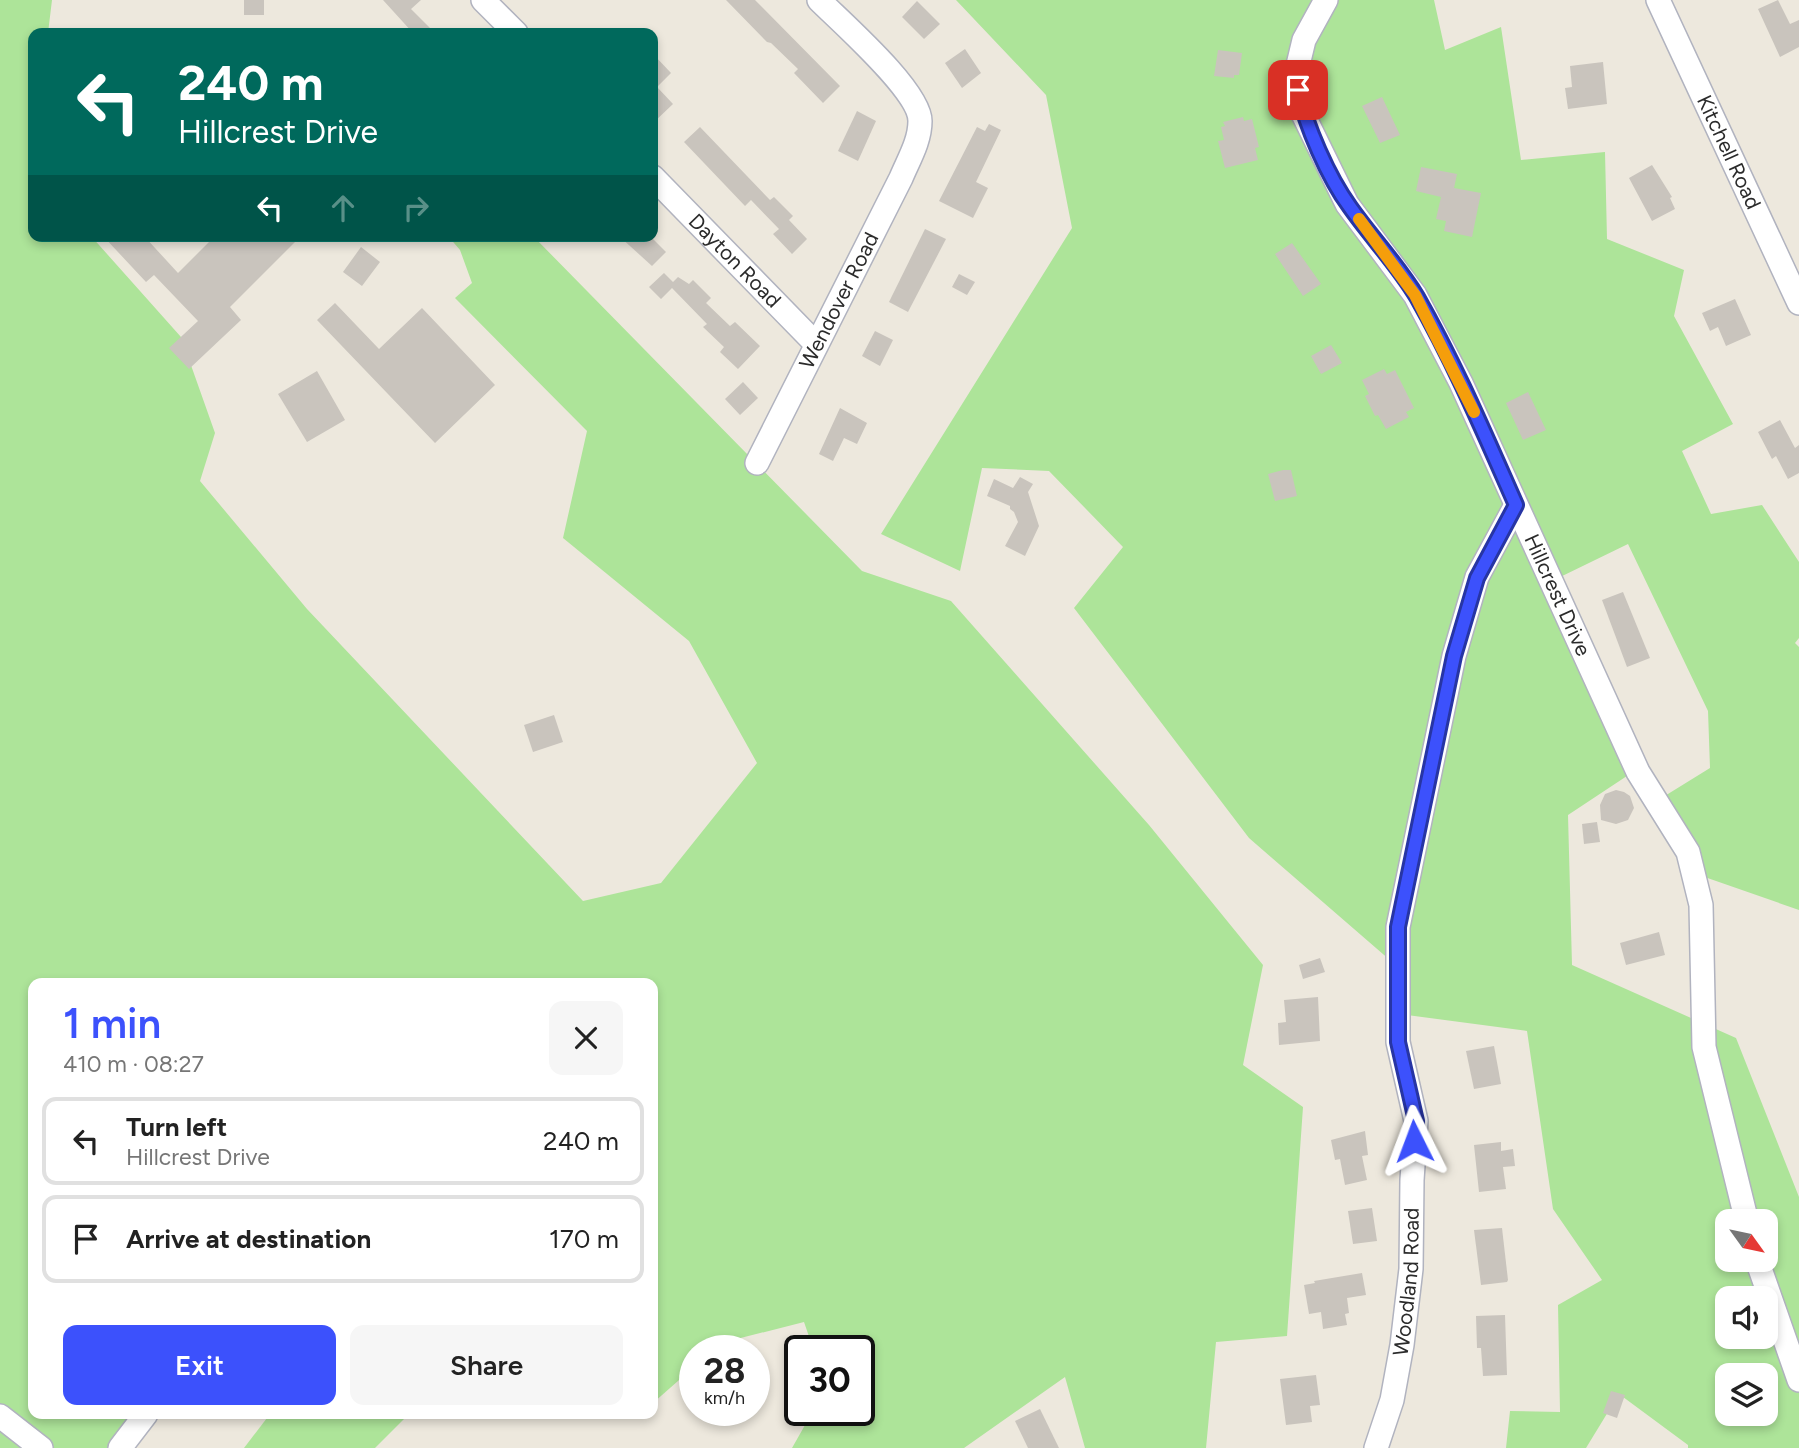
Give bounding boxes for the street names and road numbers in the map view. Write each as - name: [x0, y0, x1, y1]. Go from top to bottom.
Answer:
- street label: Kitchell Road: [1692, 91, 1767, 213]
- street label: Dayton Road: [684, 208, 786, 313]
- street label: Wendover Road: [794, 228, 884, 373]
- street label: Hillcrest Drive: [1519, 530, 1597, 660]
- street label: Woodland Road: [1387, 1207, 1424, 1358]

